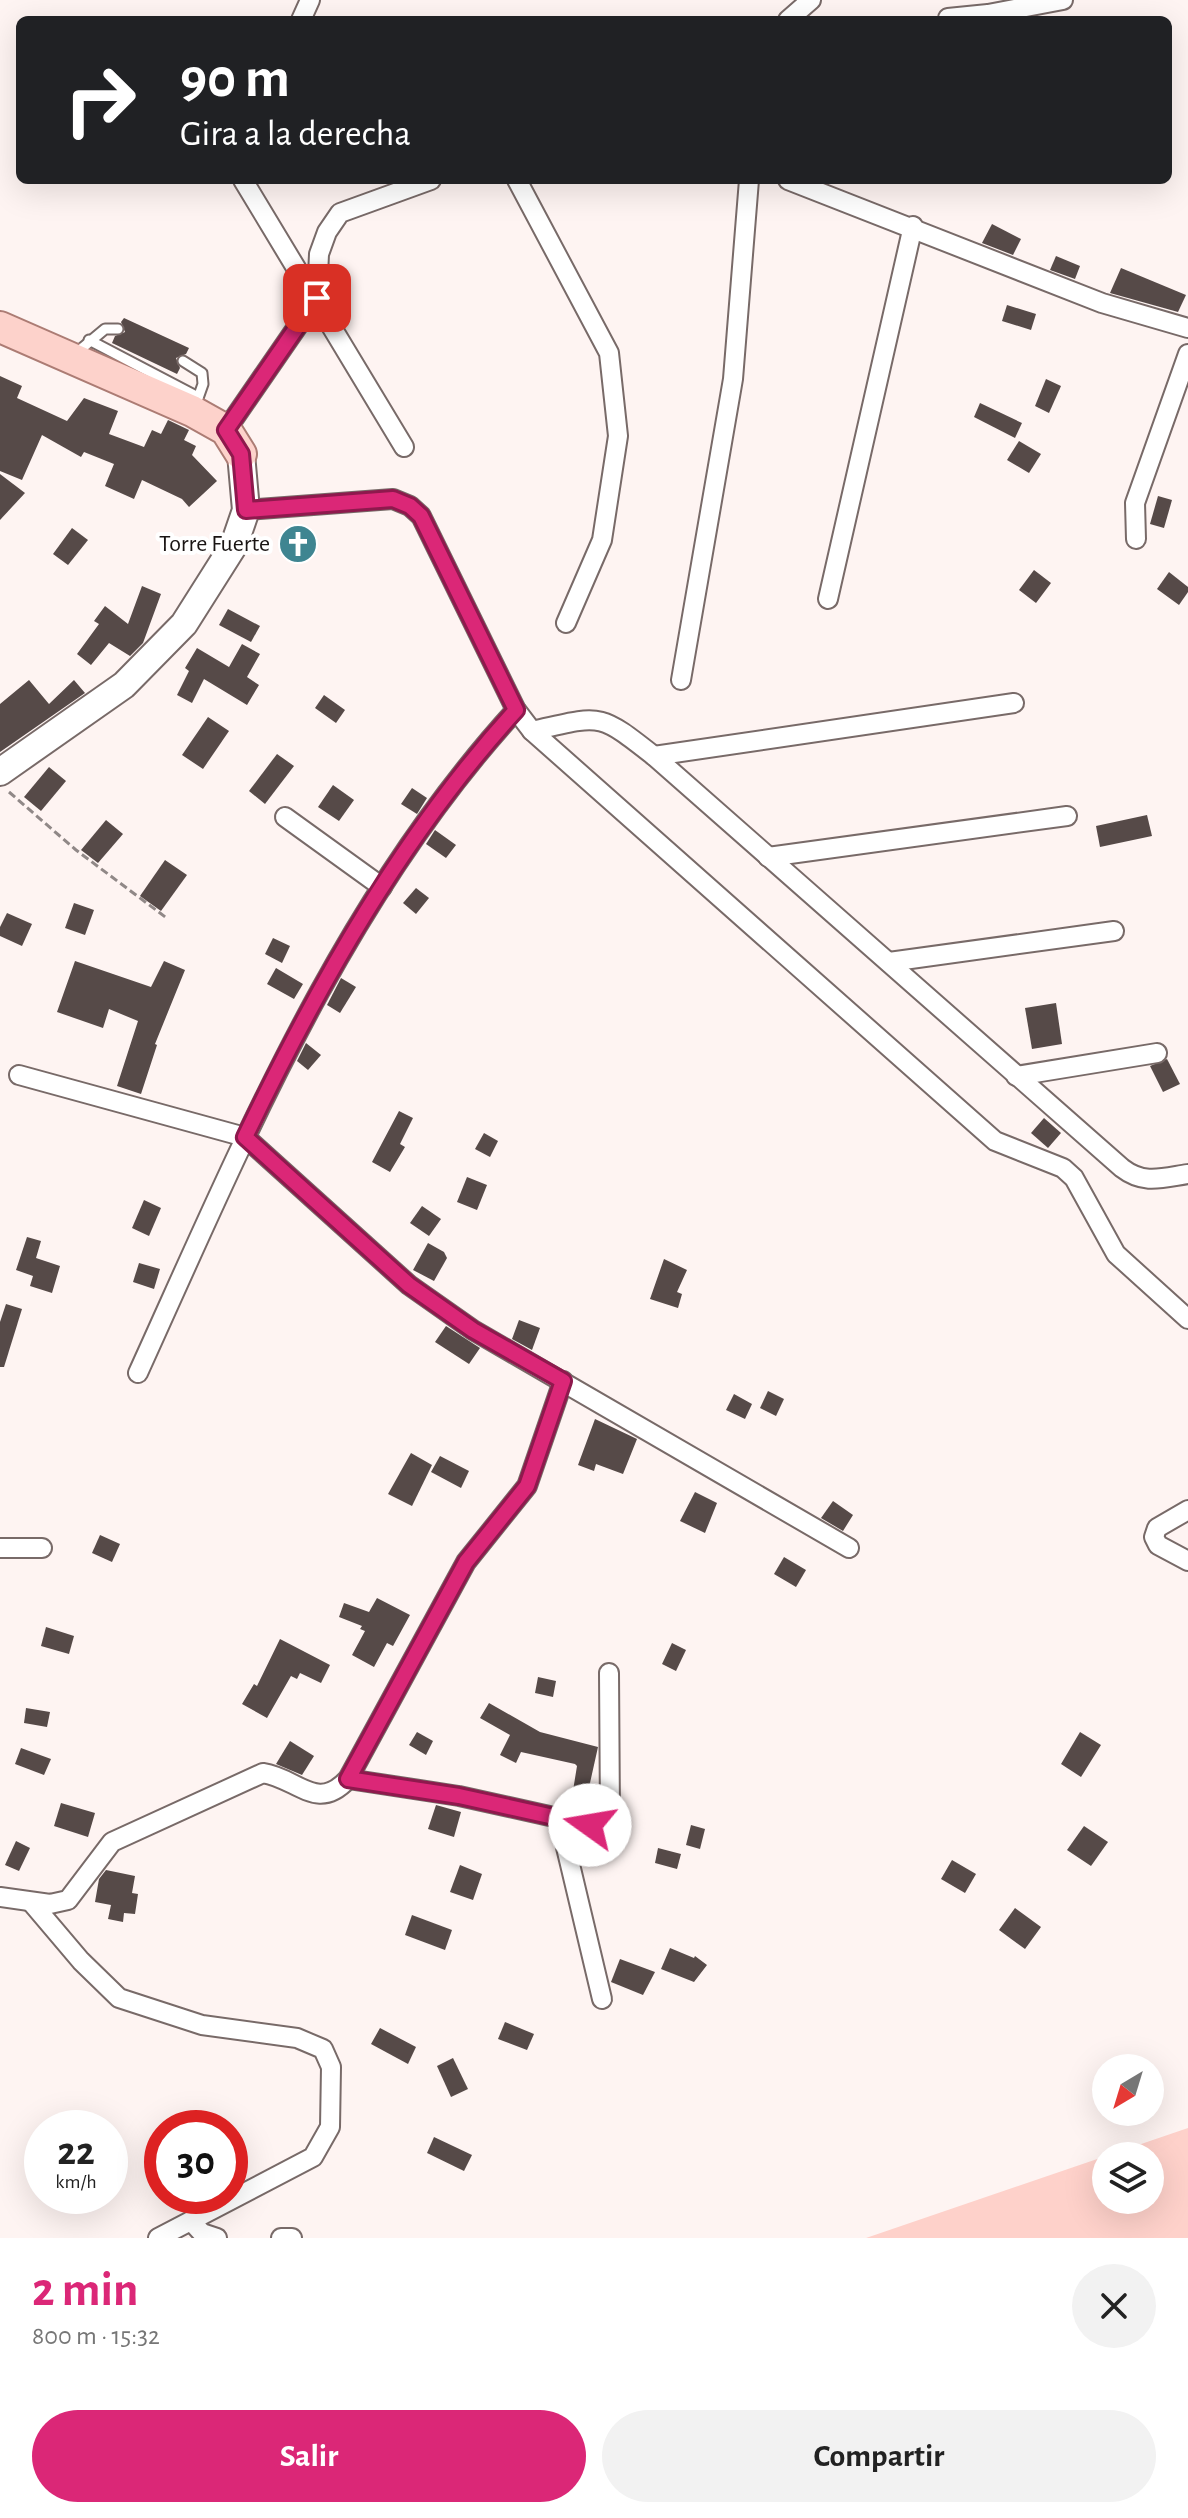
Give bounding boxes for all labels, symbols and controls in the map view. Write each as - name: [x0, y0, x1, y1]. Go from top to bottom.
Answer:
- icon: right: [48, 48, 152, 152]
- text: 90 m: [180, 51, 290, 107]
- text: Gira a la derecha: [180, 116, 411, 152]
- pin: [283, 264, 351, 332]
- icon: arrive: [295, 276, 339, 320]
- church icon: Torre Fuerte: [277, 523, 319, 565]
- place label: Torre Fuerte: [159, 532, 270, 556]
- position arrow: [548, 1783, 632, 1867]
- north arrow: [1092, 2054, 1164, 2126]
- map controls: [1092, 2054, 1164, 2214]
- speed limit sign: 30: [144, 2110, 248, 2214]
- text: 22: [57, 2132, 95, 2172]
- button: layers: [1092, 2142, 1164, 2214]
- text: km/h: [55, 2172, 97, 2192]
- button: close: [1072, 2264, 1156, 2348]
- text: 2 min: [32, 2267, 139, 2315]
- text: 800 m · 15:32: [32, 2323, 160, 2349]
- button: Salir: [32, 2410, 586, 2502]
- button: Compartir: [602, 2410, 1156, 2502]

